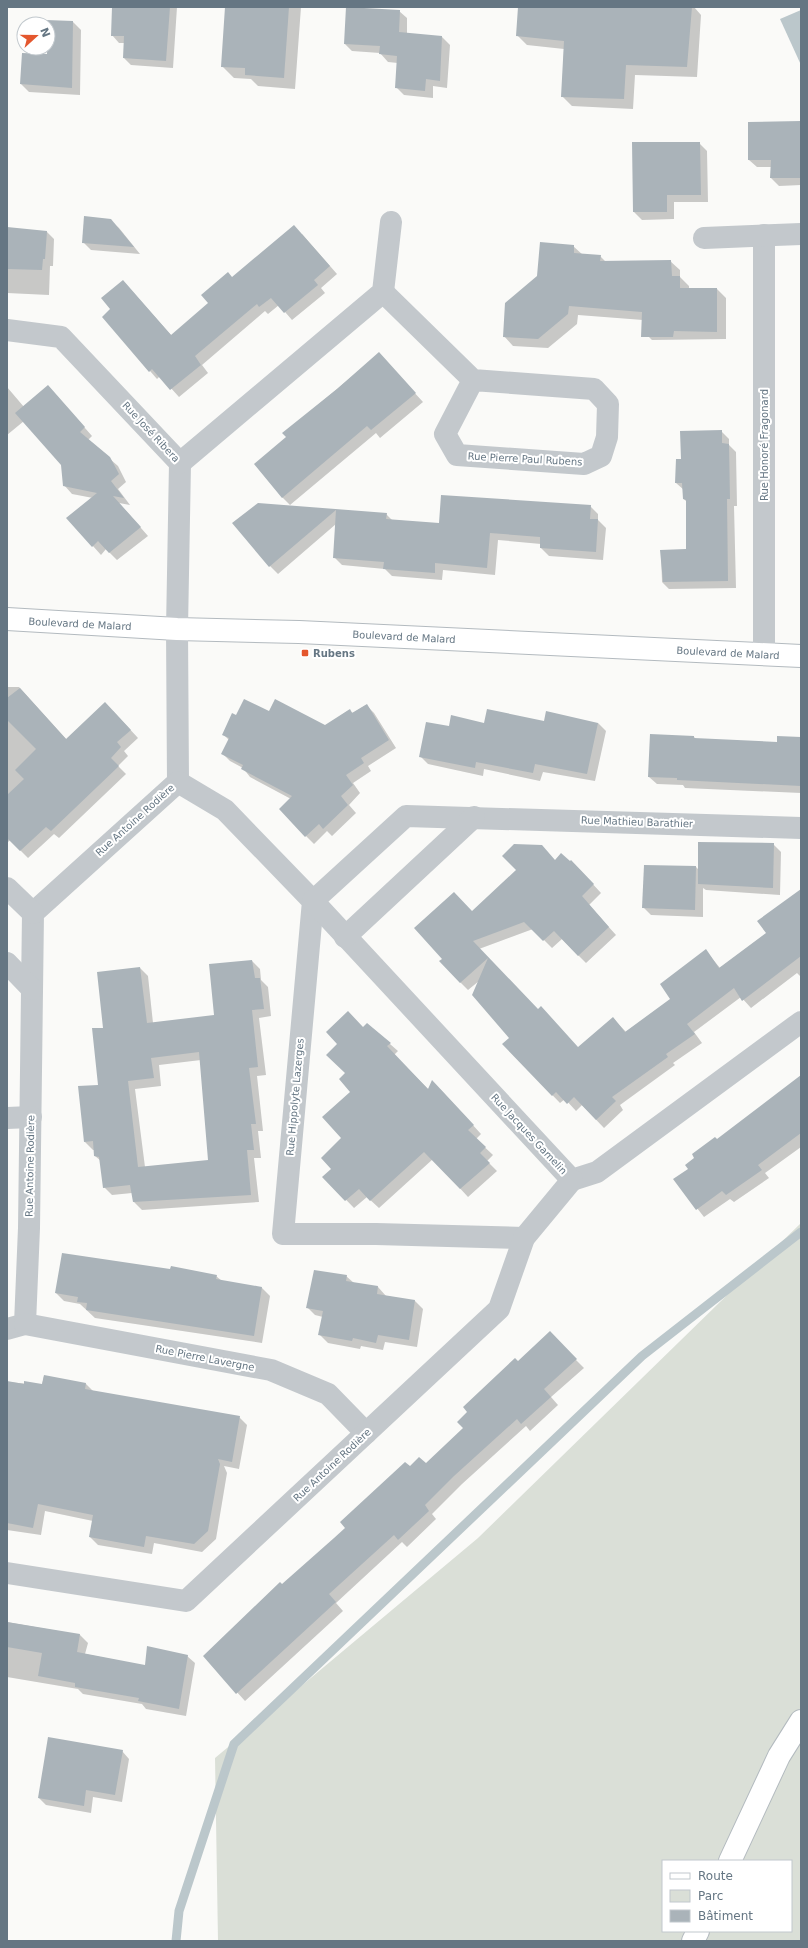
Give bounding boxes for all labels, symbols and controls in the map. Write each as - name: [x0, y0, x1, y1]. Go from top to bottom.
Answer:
- north arrow: [16, 16, 56, 56]
- text: N: [37, 26, 53, 39]
- street label: Rue Honoré Fragonard: [759, 389, 770, 501]
- street label: Rue José Ribera: [120, 400, 182, 464]
- street label: Rue Pierre Paul Rubens: [467, 450, 583, 468]
- street label: Boulevard de Malard: [28, 616, 132, 632]
- street label: Boulevard de Malard: [352, 629, 456, 645]
- street label: Boulevard de Malard: [676, 645, 780, 661]
- marker: Rubens: [300, 648, 310, 658]
- place label: Rubens: [313, 648, 355, 659]
- street label: Rue Antoine Rodière: [94, 782, 176, 858]
- street label: Rue Mathieu Barathier: [581, 815, 694, 829]
- street label: Rue Hippolyte Lazerges: [284, 1038, 306, 1156]
- street label: Rue Jacques Gamelin: [489, 1092, 569, 1176]
- street label: Rue Antoine Rodière: [24, 1115, 36, 1217]
- street label: Rue Pierre Lavergne: [155, 1343, 255, 1373]
- street label: Rue Antoine Rodière: [291, 1426, 373, 1504]
- legend: [662, 1860, 792, 1932]
- text: Route: [698, 1869, 733, 1883]
- text: Parc: [698, 1889, 723, 1903]
- text: Bâtiment: [698, 1909, 753, 1923]

